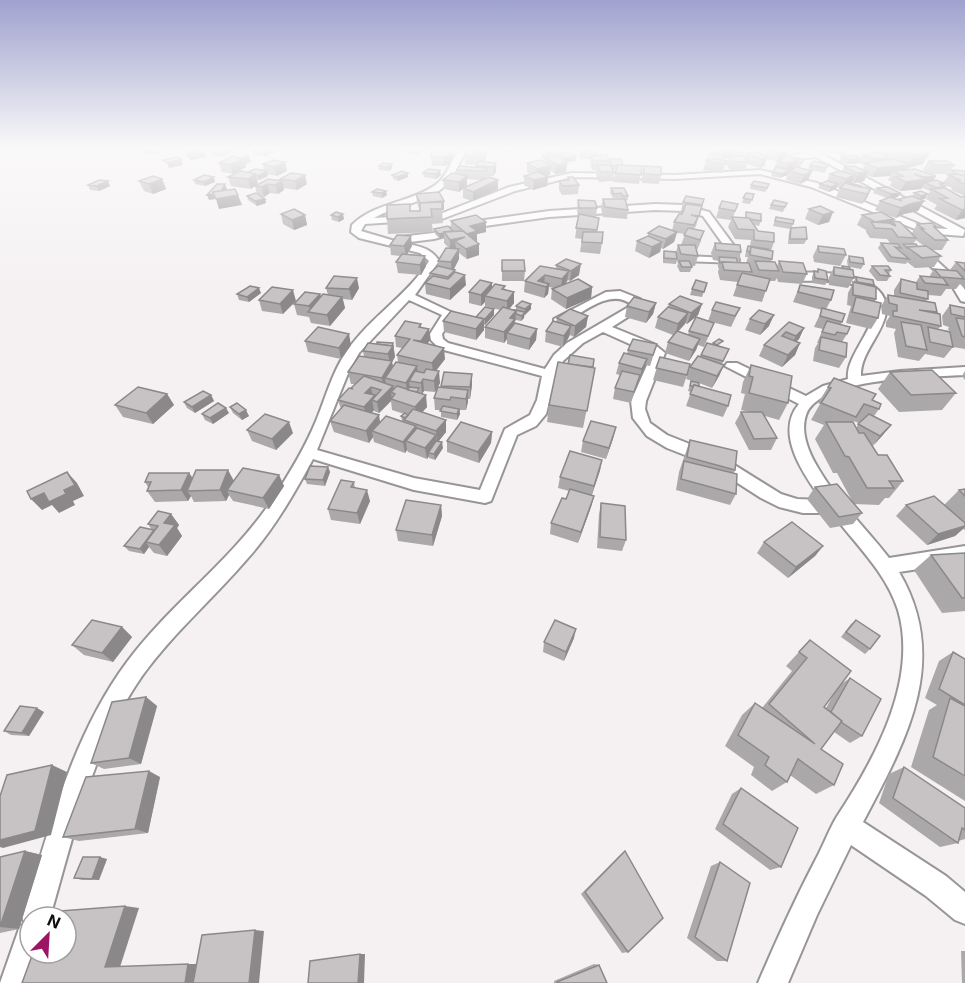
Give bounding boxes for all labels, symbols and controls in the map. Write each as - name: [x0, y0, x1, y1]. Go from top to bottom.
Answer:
- north arrow: [18, 905, 78, 965]
- text: N: [44, 910, 64, 933]

